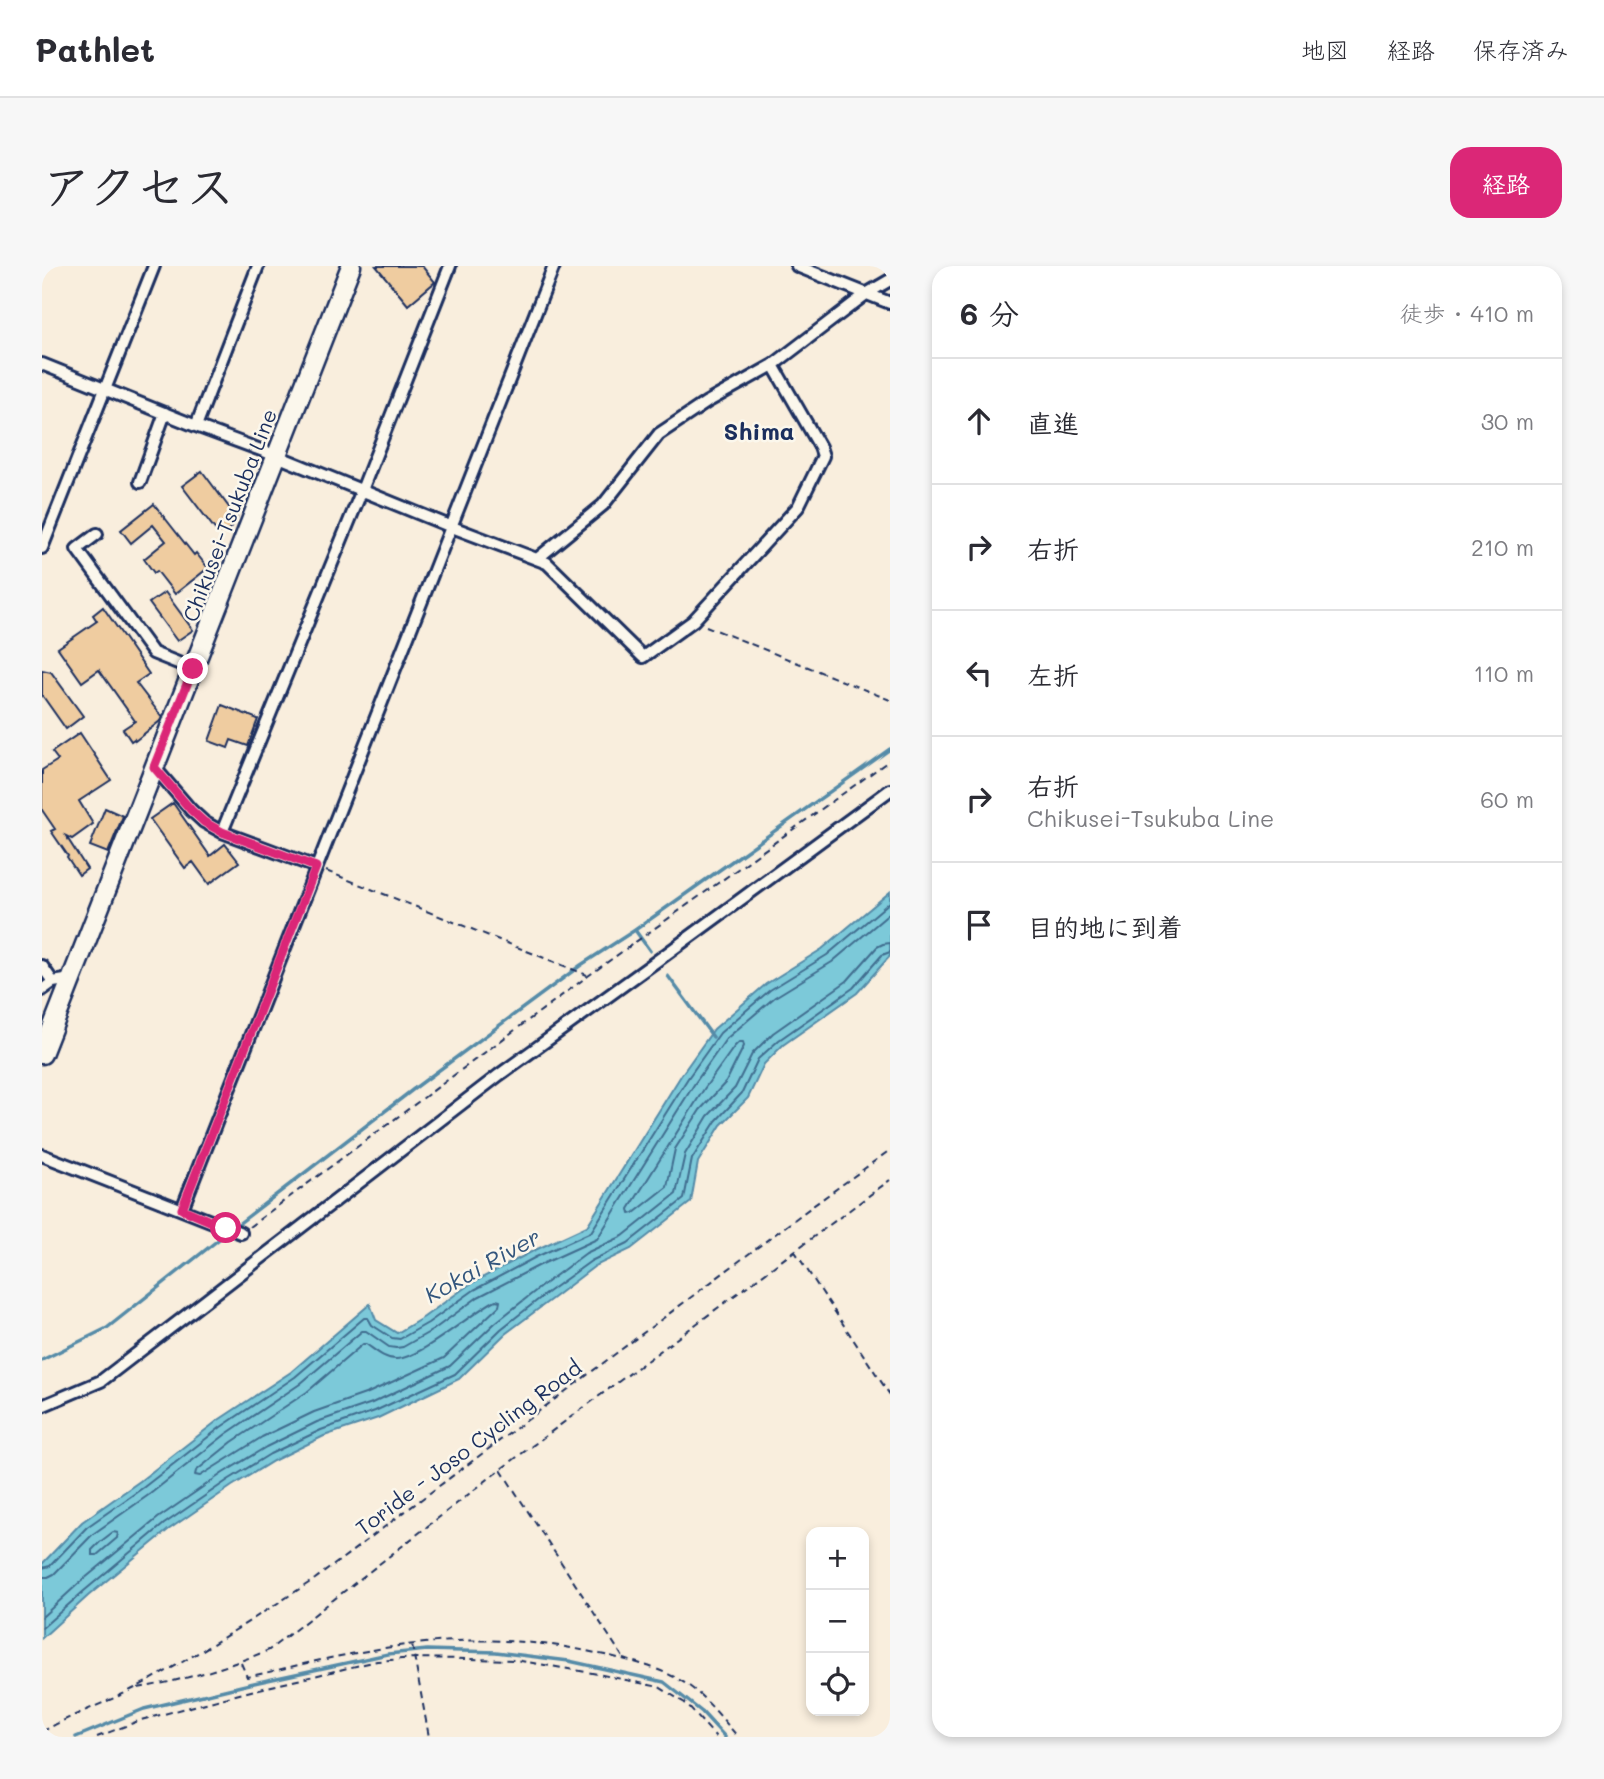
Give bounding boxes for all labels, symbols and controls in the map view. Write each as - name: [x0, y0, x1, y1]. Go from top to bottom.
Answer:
- text: Pathlet: [35, 27, 155, 70]
- text: 地図: [1301, 34, 1349, 65]
- text: 経路: [1387, 34, 1435, 65]
- text: 保存済み: [1473, 34, 1569, 65]
- button: 経路: [1450, 147, 1562, 218]
- text: アクセス: [42, 153, 235, 216]
- text: 6 分: [960, 293, 1019, 333]
- text: 徒歩 · 410 m: [1400, 298, 1534, 328]
- icon: ahead: [960, 402, 998, 440]
- street label: Chikusei-Tsukuba Line: [176, 405, 282, 625]
- text: 直進: [1027, 406, 1079, 440]
- text: 30 m: [1481, 406, 1534, 436]
- district label: Shima: [724, 415, 794, 446]
- icon: right: [960, 528, 998, 566]
- text: 右折: [1027, 532, 1079, 566]
- text: 210 m: [1471, 532, 1534, 562]
- route end: [177, 653, 208, 684]
- icon: left: [960, 654, 998, 692]
- text: 左折: [1027, 658, 1079, 692]
- text: 110 m: [1474, 658, 1534, 688]
- text: 右折: [1027, 769, 1079, 803]
- icon: right: [960, 780, 998, 818]
- text: 60 m: [1480, 784, 1534, 814]
- text: Chikusei-Tsukuba Line: [1027, 803, 1274, 833]
- icon: arrive: [960, 906, 998, 944]
- text: 目的地に到着: [1027, 910, 1183, 944]
- route start: [210, 1212, 241, 1243]
- water label: Kokai River: [419, 1221, 545, 1309]
- street label: Toride - Joso Cycling Road: [350, 1353, 586, 1541]
- map controls: [806, 1527, 869, 1716]
- button: +: [806, 1527, 869, 1590]
- button: −: [806, 1590, 869, 1653]
- button: locate: [806, 1653, 869, 1716]

